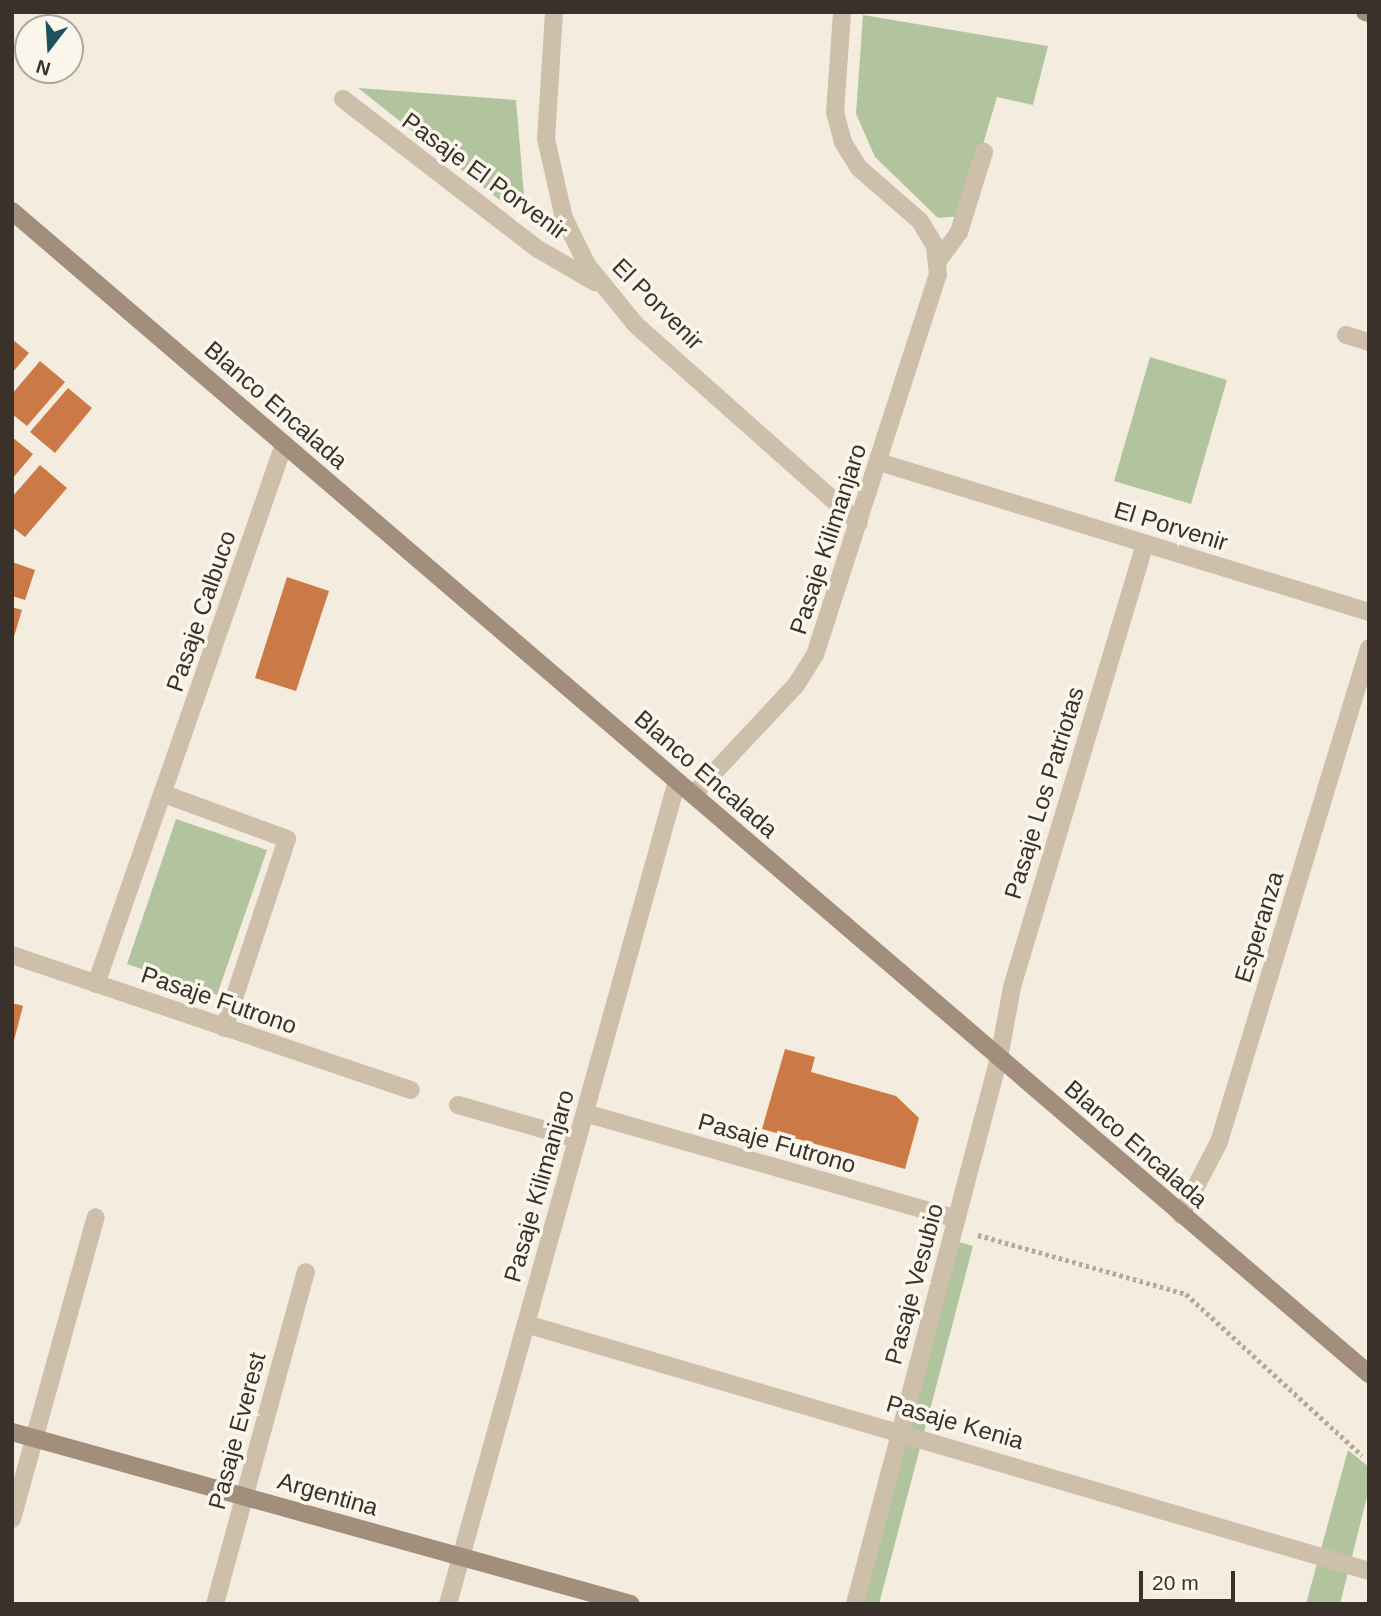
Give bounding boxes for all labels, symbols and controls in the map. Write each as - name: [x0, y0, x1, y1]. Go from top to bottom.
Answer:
- north arrow: [14, 14, 84, 84]
- text: N: [34, 56, 53, 80]
- street label: Pasaje El Porvenir: [397, 106, 573, 246]
- street label: El Porvenir: [606, 252, 710, 356]
- street label: Blanco Encalada: [199, 335, 353, 475]
- street label: Pasaje Kilimanjaro: [784, 440, 872, 638]
- street label: El Porvenir: [1111, 495, 1231, 557]
- street label: Pasaje Calbuco: [160, 527, 242, 695]
- street label: Pasaje Los Patriotas: [998, 684, 1090, 902]
- street label: Blanco Encalada: [629, 704, 783, 844]
- street label: Esperanza: [1228, 868, 1290, 986]
- street label: Pasaje Futrono: [137, 960, 301, 1040]
- street label: Blanco Encalada: [1059, 1074, 1213, 1214]
- street label: Pasaje Kilimanjaro: [498, 1086, 580, 1286]
- street label: Pasaje Futrono: [695, 1107, 859, 1179]
- street label: Pasaje Vesubio: [879, 1200, 949, 1368]
- street label: Pasaje Everest: [202, 1349, 272, 1513]
- street label: Pasaje Kenia: [883, 1389, 1027, 1455]
- street label: Argentina: [275, 1466, 381, 1522]
- scale bar: [1143, 1556, 1239, 1600]
- text: 20 m: [1152, 1571, 1199, 1594]

